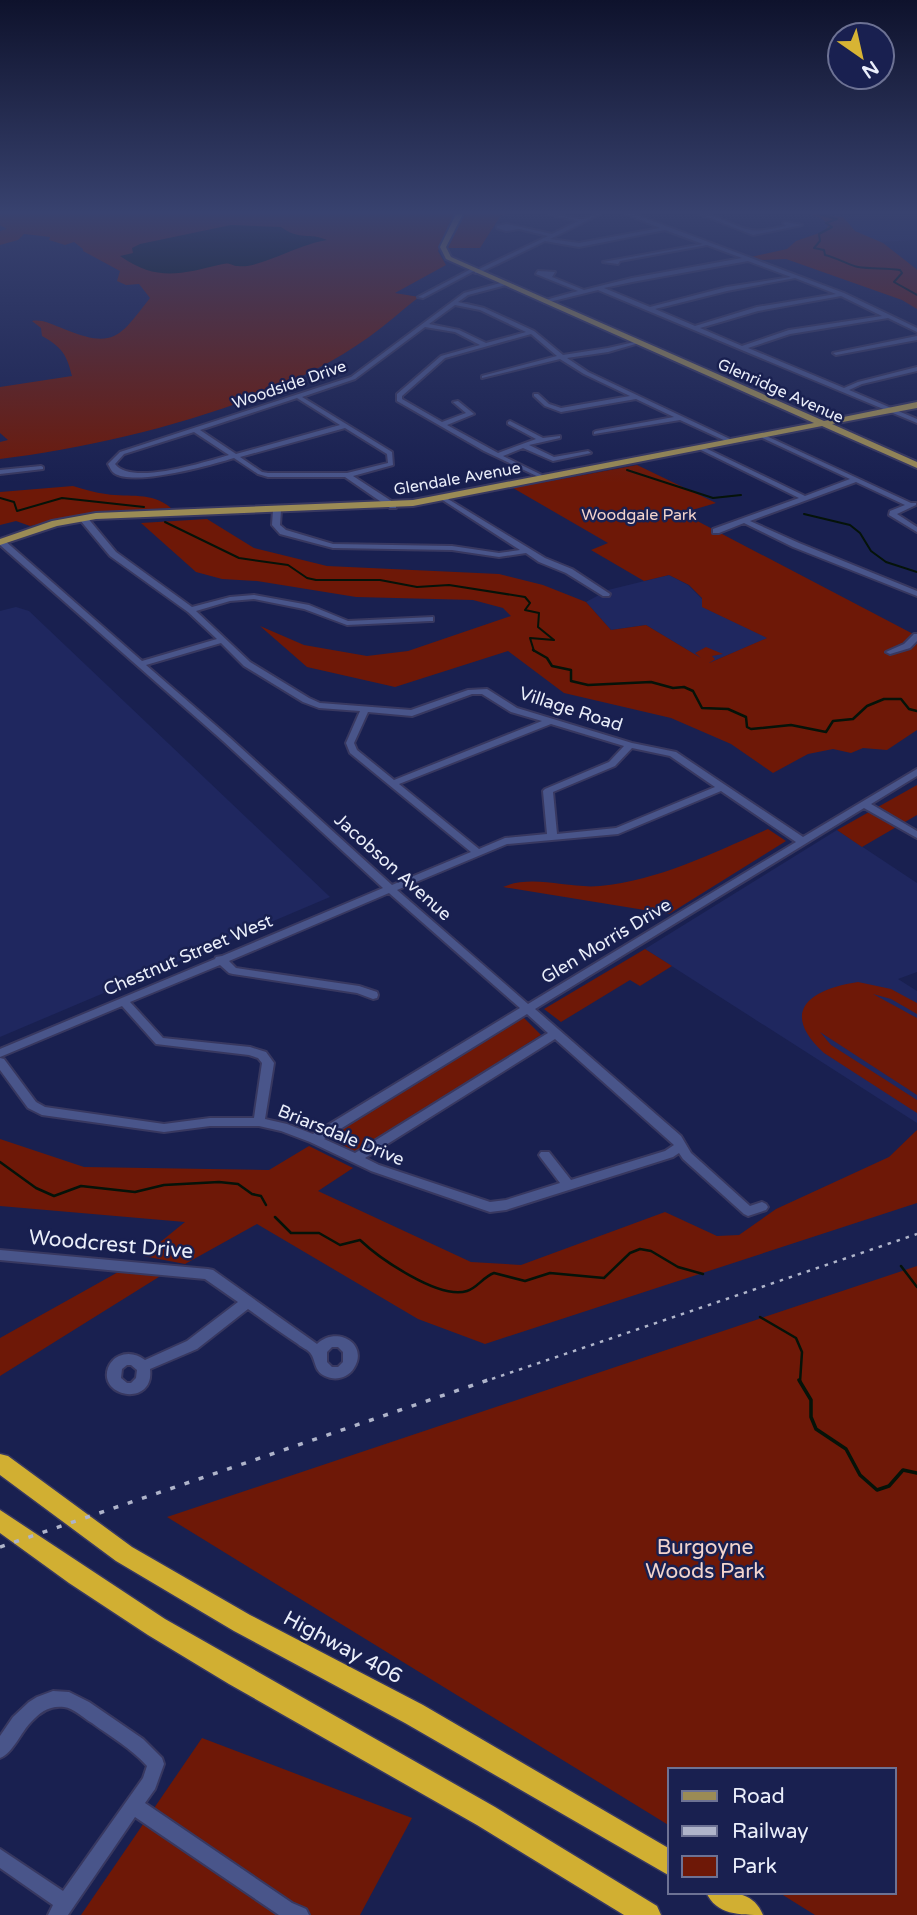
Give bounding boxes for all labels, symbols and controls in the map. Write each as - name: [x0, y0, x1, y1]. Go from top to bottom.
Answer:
- north arrow: [826, 21, 896, 91]
- text: N: [857, 56, 882, 83]
- street label: Glenridge Avenue: [715, 354, 847, 428]
- street label: Woodside Drive: [230, 356, 349, 414]
- street label: Glendale Avenue: [392, 458, 522, 500]
- park label: Woodgale Park: [581, 505, 697, 525]
- street label: Village Road: [517, 682, 625, 736]
- street label: Jacobson Avenue: [330, 809, 456, 925]
- street label: Glen Morris Drive: [537, 893, 675, 989]
- street label: Chestnut Street West: [100, 909, 276, 1001]
- street label: Briarsdale Drive: [275, 1100, 407, 1170]
- street label: Woodcrest Drive: [28, 1225, 194, 1264]
- park label: Burgoyne Woods Park: [645, 1535, 765, 1584]
- street label: Highway 406: [279, 1606, 407, 1689]
- legend: [668, 1768, 896, 1894]
- text: Road: [732, 1784, 785, 1809]
- text: Railway: [732, 1819, 809, 1844]
- text: Park: [732, 1854, 777, 1879]

